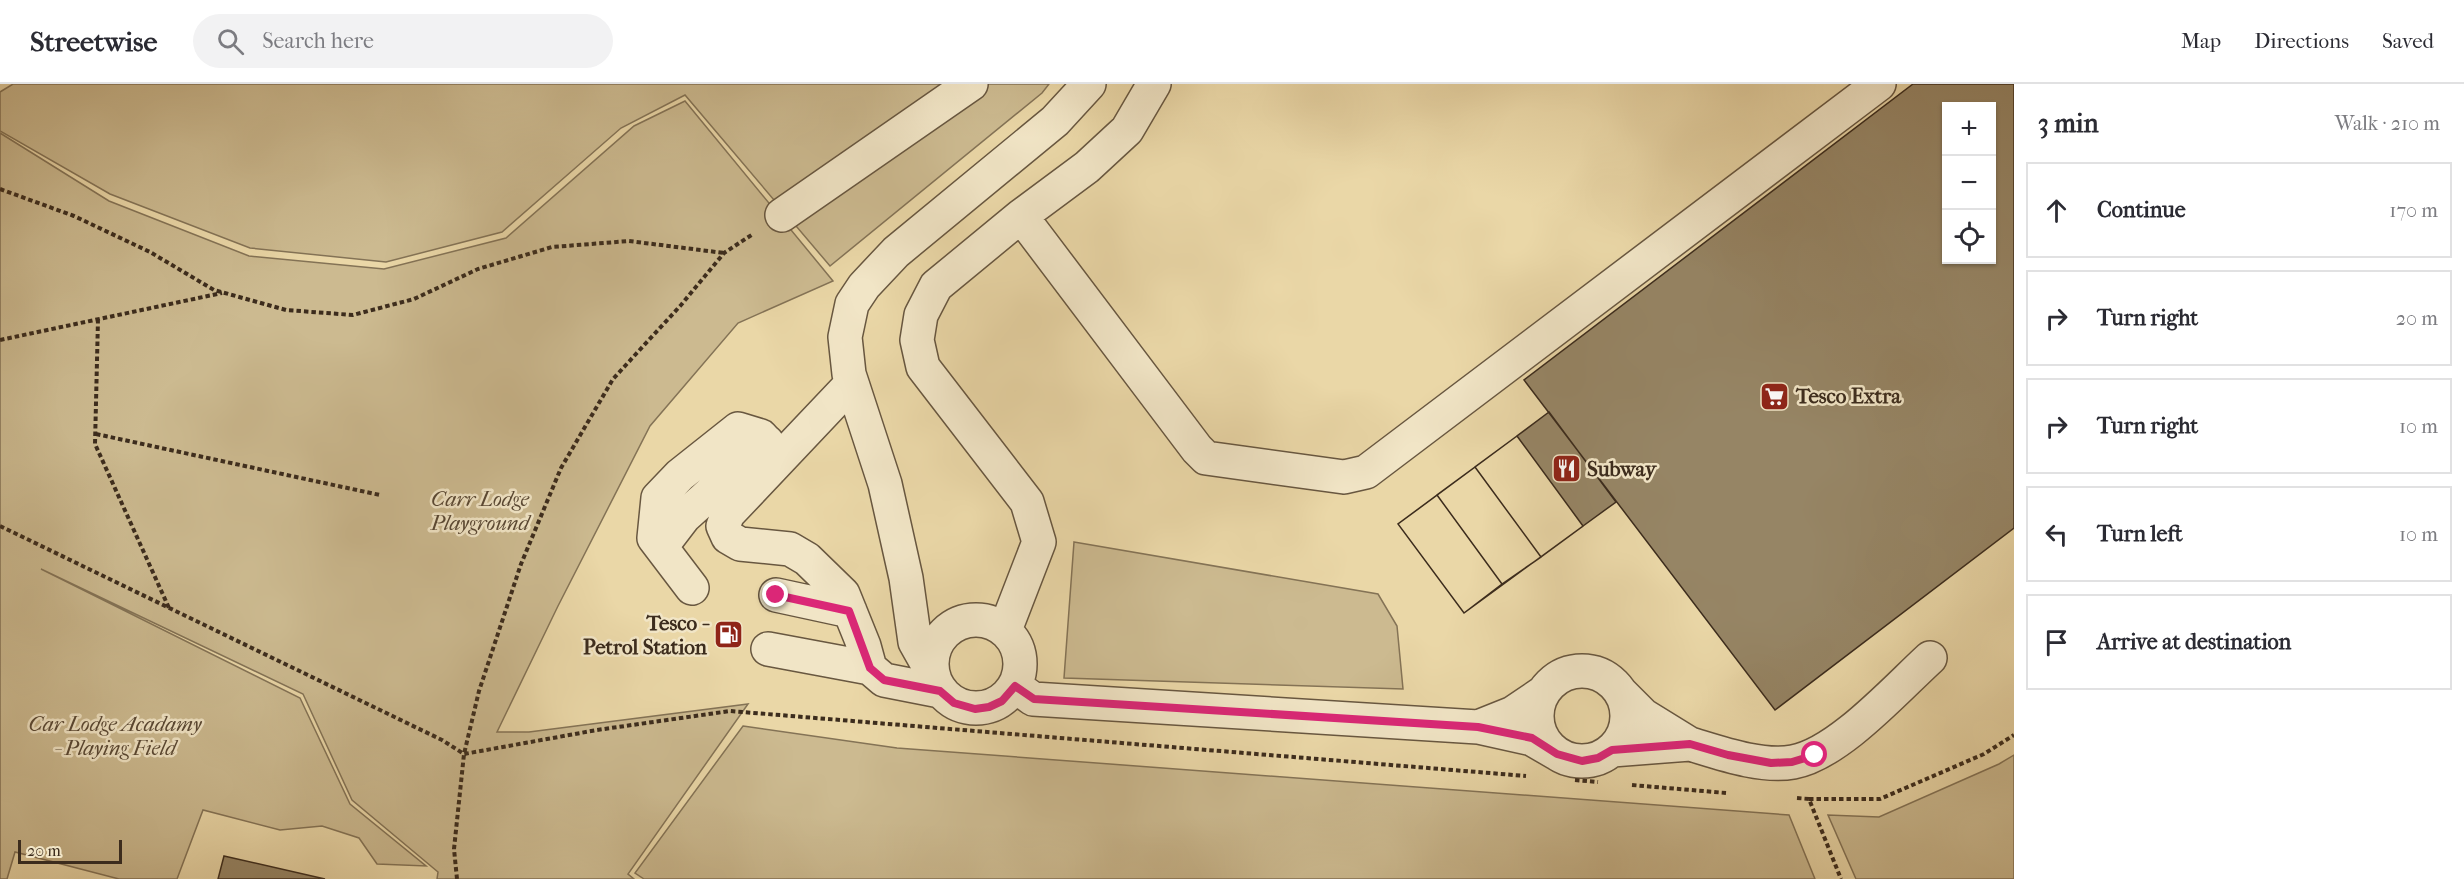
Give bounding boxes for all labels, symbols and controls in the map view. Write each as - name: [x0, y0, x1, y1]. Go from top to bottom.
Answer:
- search box: [193, 14, 613, 68]
- text: Streetwise: [30, 25, 157, 58]
- icon: search: [214, 25, 247, 58]
- text: Search here: [262, 28, 374, 54]
- text: Map: [2181, 29, 2221, 53]
- text: Directions: [2254, 29, 2349, 53]
- text: Saved: [2382, 29, 2434, 53]
- map controls: [1942, 102, 1996, 264]
- button: +: [1942, 102, 1996, 156]
- text: 3 min: [2038, 108, 2099, 139]
- text: Walk · 210 m: [2335, 112, 2440, 135]
- button: −: [1942, 156, 1996, 210]
- icon: ahead: [2040, 194, 2073, 227]
- text: Continue: [2097, 197, 2186, 223]
- text: 170 m: [2389, 199, 2438, 222]
- button: locate: [1942, 210, 1996, 264]
- icon: right: [2040, 302, 2073, 335]
- text: Turn right: [2097, 305, 2198, 331]
- text: 20 m: [2396, 307, 2438, 330]
- supermarket icon: Tesco Extra: [1759, 380, 1791, 412]
- place label: Tesco Extra: [1795, 384, 1902, 408]
- icon: right: [2040, 410, 2073, 443]
- text: Turn right: [2097, 413, 2198, 439]
- text: 10 m: [2399, 415, 2438, 438]
- restaurant icon: Subway: [1550, 453, 1582, 485]
- place label: Subway: [1587, 457, 1658, 481]
- park label: Carr Lodge Playground: [430, 487, 532, 535]
- icon: left: [2040, 518, 2073, 551]
- text: Turn left: [2097, 521, 2183, 547]
- text: 10 m: [2399, 523, 2438, 546]
- route end: [762, 581, 788, 607]
- place label: Tesco - Petrol Station: [583, 611, 711, 659]
- fuel station icon: Tesco - Petrol Station: [712, 619, 744, 651]
- icon: arrive: [2040, 626, 2073, 659]
- text: Arrive at destination: [2097, 629, 2291, 655]
- park label: Car Lodge Acadamy - Playing Field: [28, 712, 203, 760]
- route start: [1801, 741, 1827, 767]
- scale bar: [18, 837, 122, 864]
- text: 20 m: [27, 841, 61, 860]

